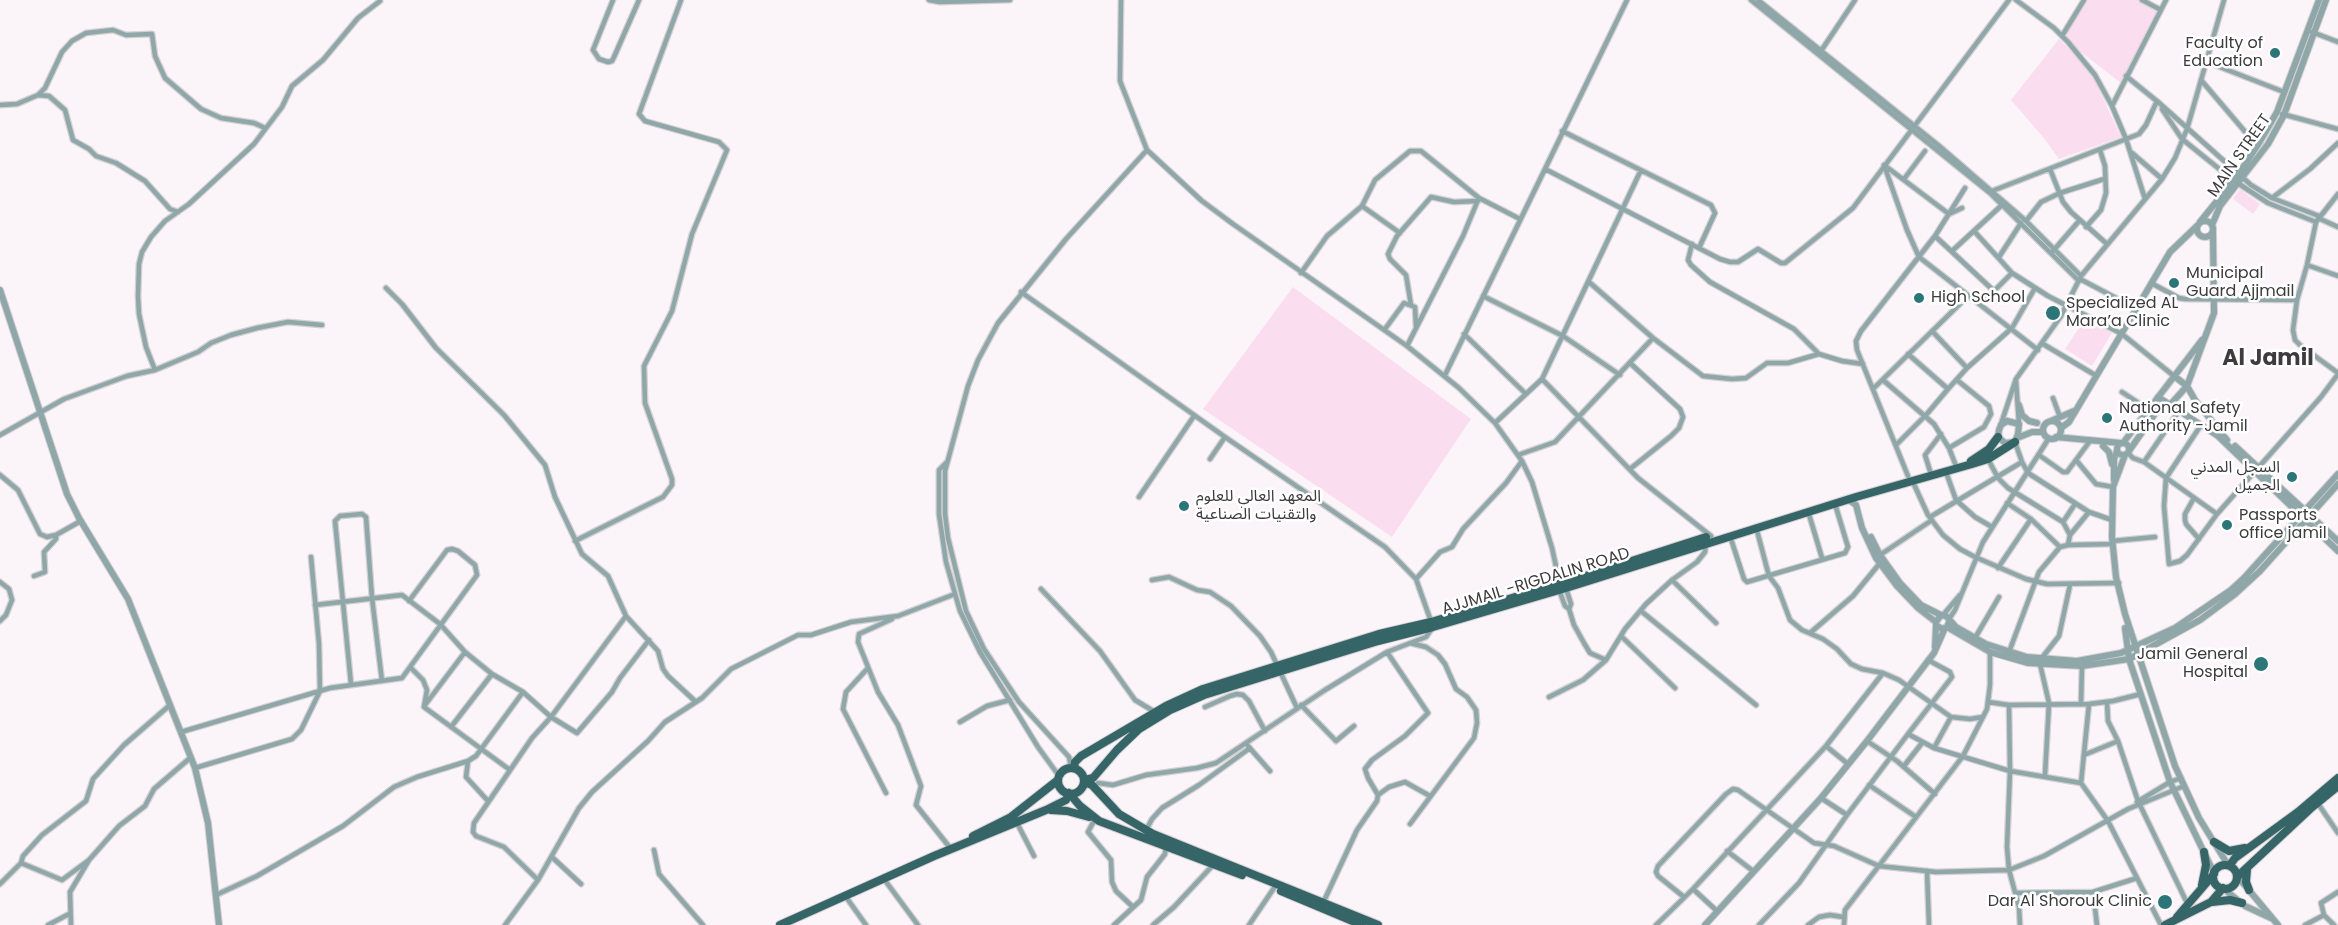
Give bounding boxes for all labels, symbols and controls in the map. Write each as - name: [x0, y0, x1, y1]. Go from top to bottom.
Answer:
- place label: Faculty of Education: [2183, 34, 2263, 72]
- marker: Faculty of Education: [2268, 46, 2282, 60]
- street label: MAIN STREET: [2204, 111, 2276, 201]
- place label: Municipal Guard Ajjmail: [2186, 264, 2294, 302]
- marker: Municipal Guard Ajjmail: [2167, 276, 2181, 290]
- place label: High School: [1931, 288, 2025, 308]
- marker: High School: [1912, 291, 1926, 305]
- place label: Specialized AL Mara’a Clinic: [2066, 294, 2178, 332]
- marker: Specialized AL Mara’a Clinic: [2044, 304, 2062, 322]
- district label: Al Jamil: [2222, 346, 2314, 372]
- place label: National Safety Authority -Jamil: [2119, 399, 2248, 437]
- marker: National Safety Authority -Jamil: [2100, 411, 2114, 425]
- place label: السجل المدني الجميل: [2190, 458, 2280, 496]
- marker: السجل المدني الجميل: [2285, 470, 2299, 484]
- place label: المعهد العالي للعلوم والتقنيات الصناعية: [1196, 487, 1321, 525]
- marker: المعهد العالي للعلوم والتقنيات الصناعية: [1177, 499, 1191, 513]
- place label: Passports office jamil: [2239, 506, 2327, 544]
- marker: Passports office jamil: [2220, 518, 2234, 532]
- street label: AJJMAIL -RIGDALIN ROAD: [1440, 544, 1632, 620]
- place label: Jamil General Hospital: [2137, 645, 2248, 683]
- marker: Jamil General Hospital: [2252, 655, 2270, 673]
- place label: Dar Al Shorouk Clinic: [1988, 892, 2152, 912]
- marker: Dar Al Shorouk Clinic: [2156, 893, 2174, 911]

